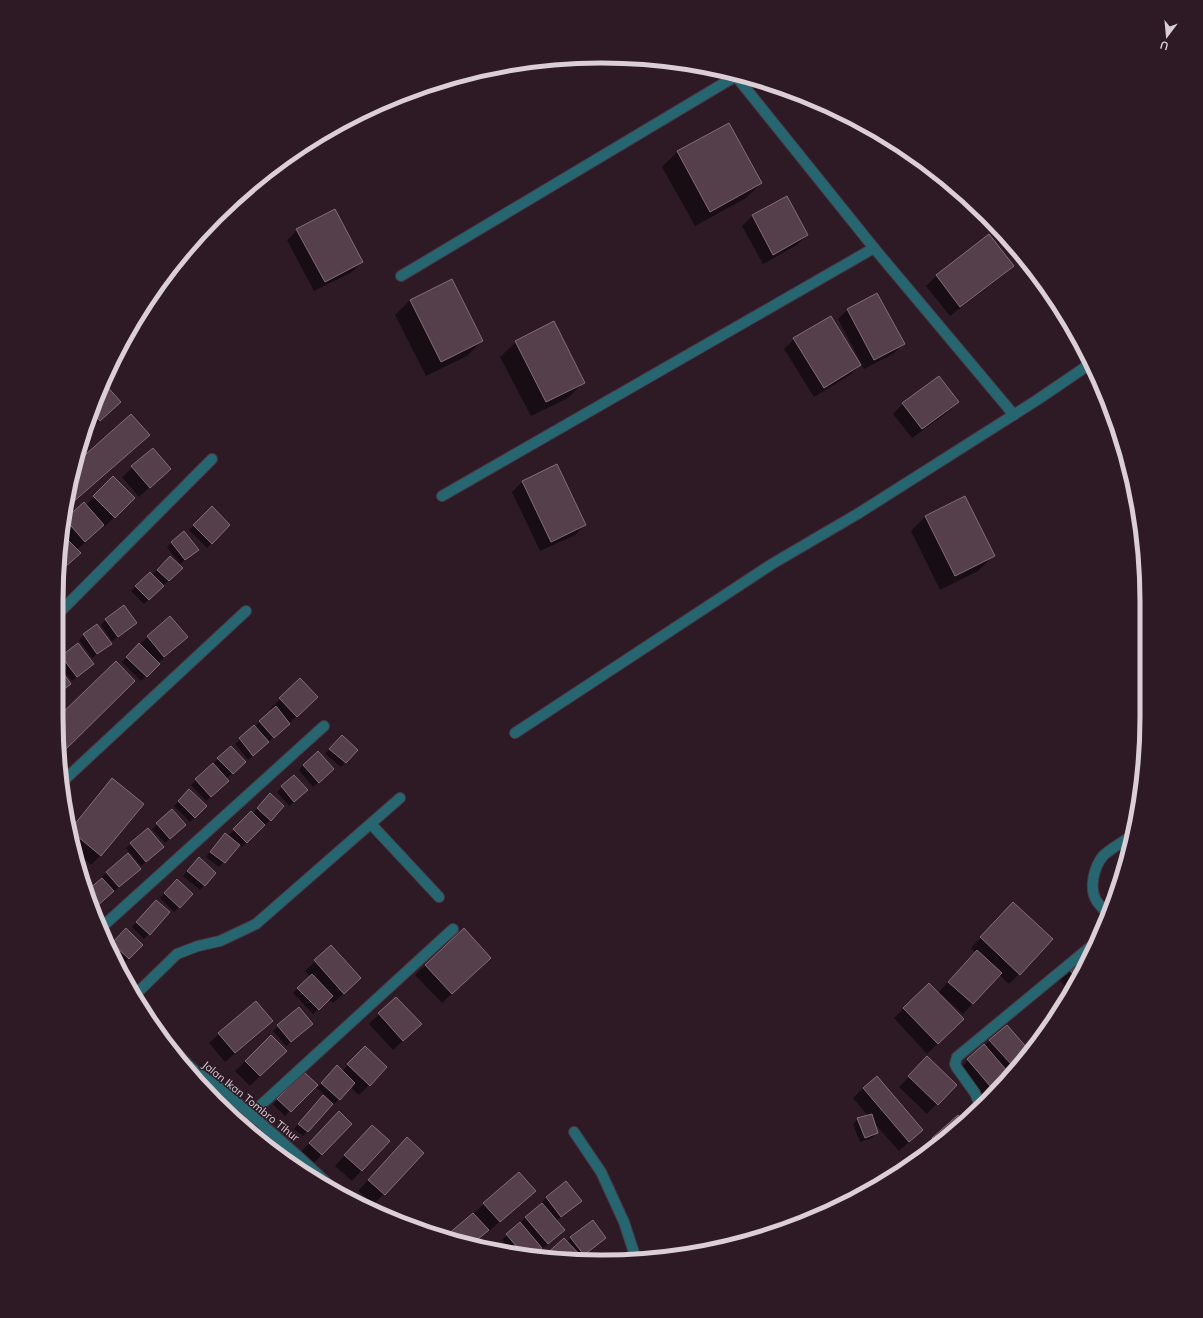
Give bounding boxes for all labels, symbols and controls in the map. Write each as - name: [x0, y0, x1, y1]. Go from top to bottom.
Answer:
- north arrow: [1147, 16, 1187, 56]
- text: U: [1158, 38, 1170, 53]
- street label: Jalan Ikan Tombro Tihur: [200, 1058, 302, 1144]

